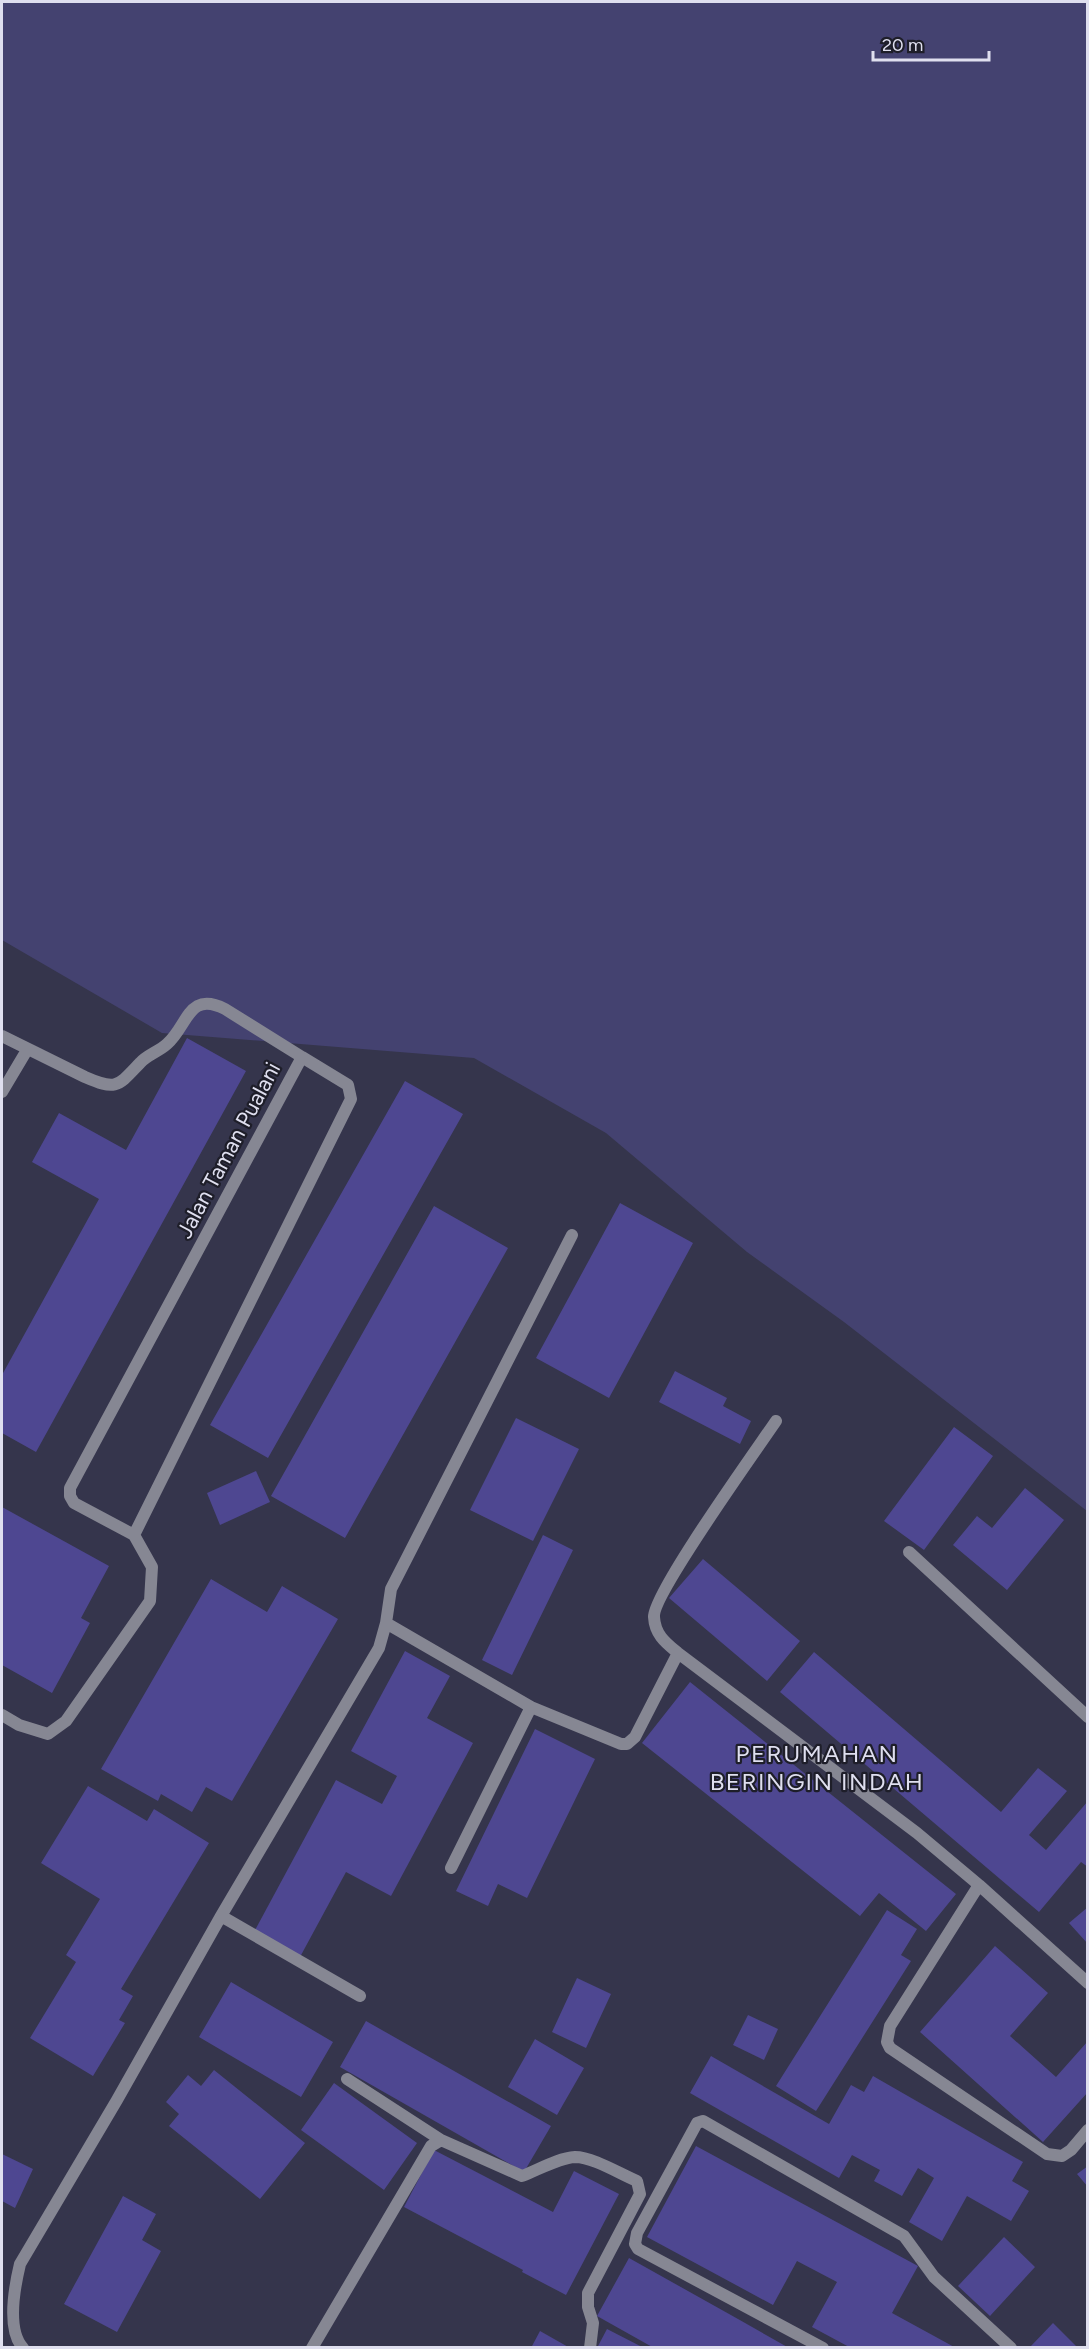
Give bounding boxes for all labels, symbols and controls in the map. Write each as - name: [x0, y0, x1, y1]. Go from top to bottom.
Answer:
- scale bar: [873, 24, 988, 62]
- text: 20 m: [882, 34, 923, 56]
- street label: Jalan Taman Pualani: [171, 1058, 286, 1243]
- district label: PERUMAHAN BERINGIN INDAH: [710, 1739, 924, 1796]

